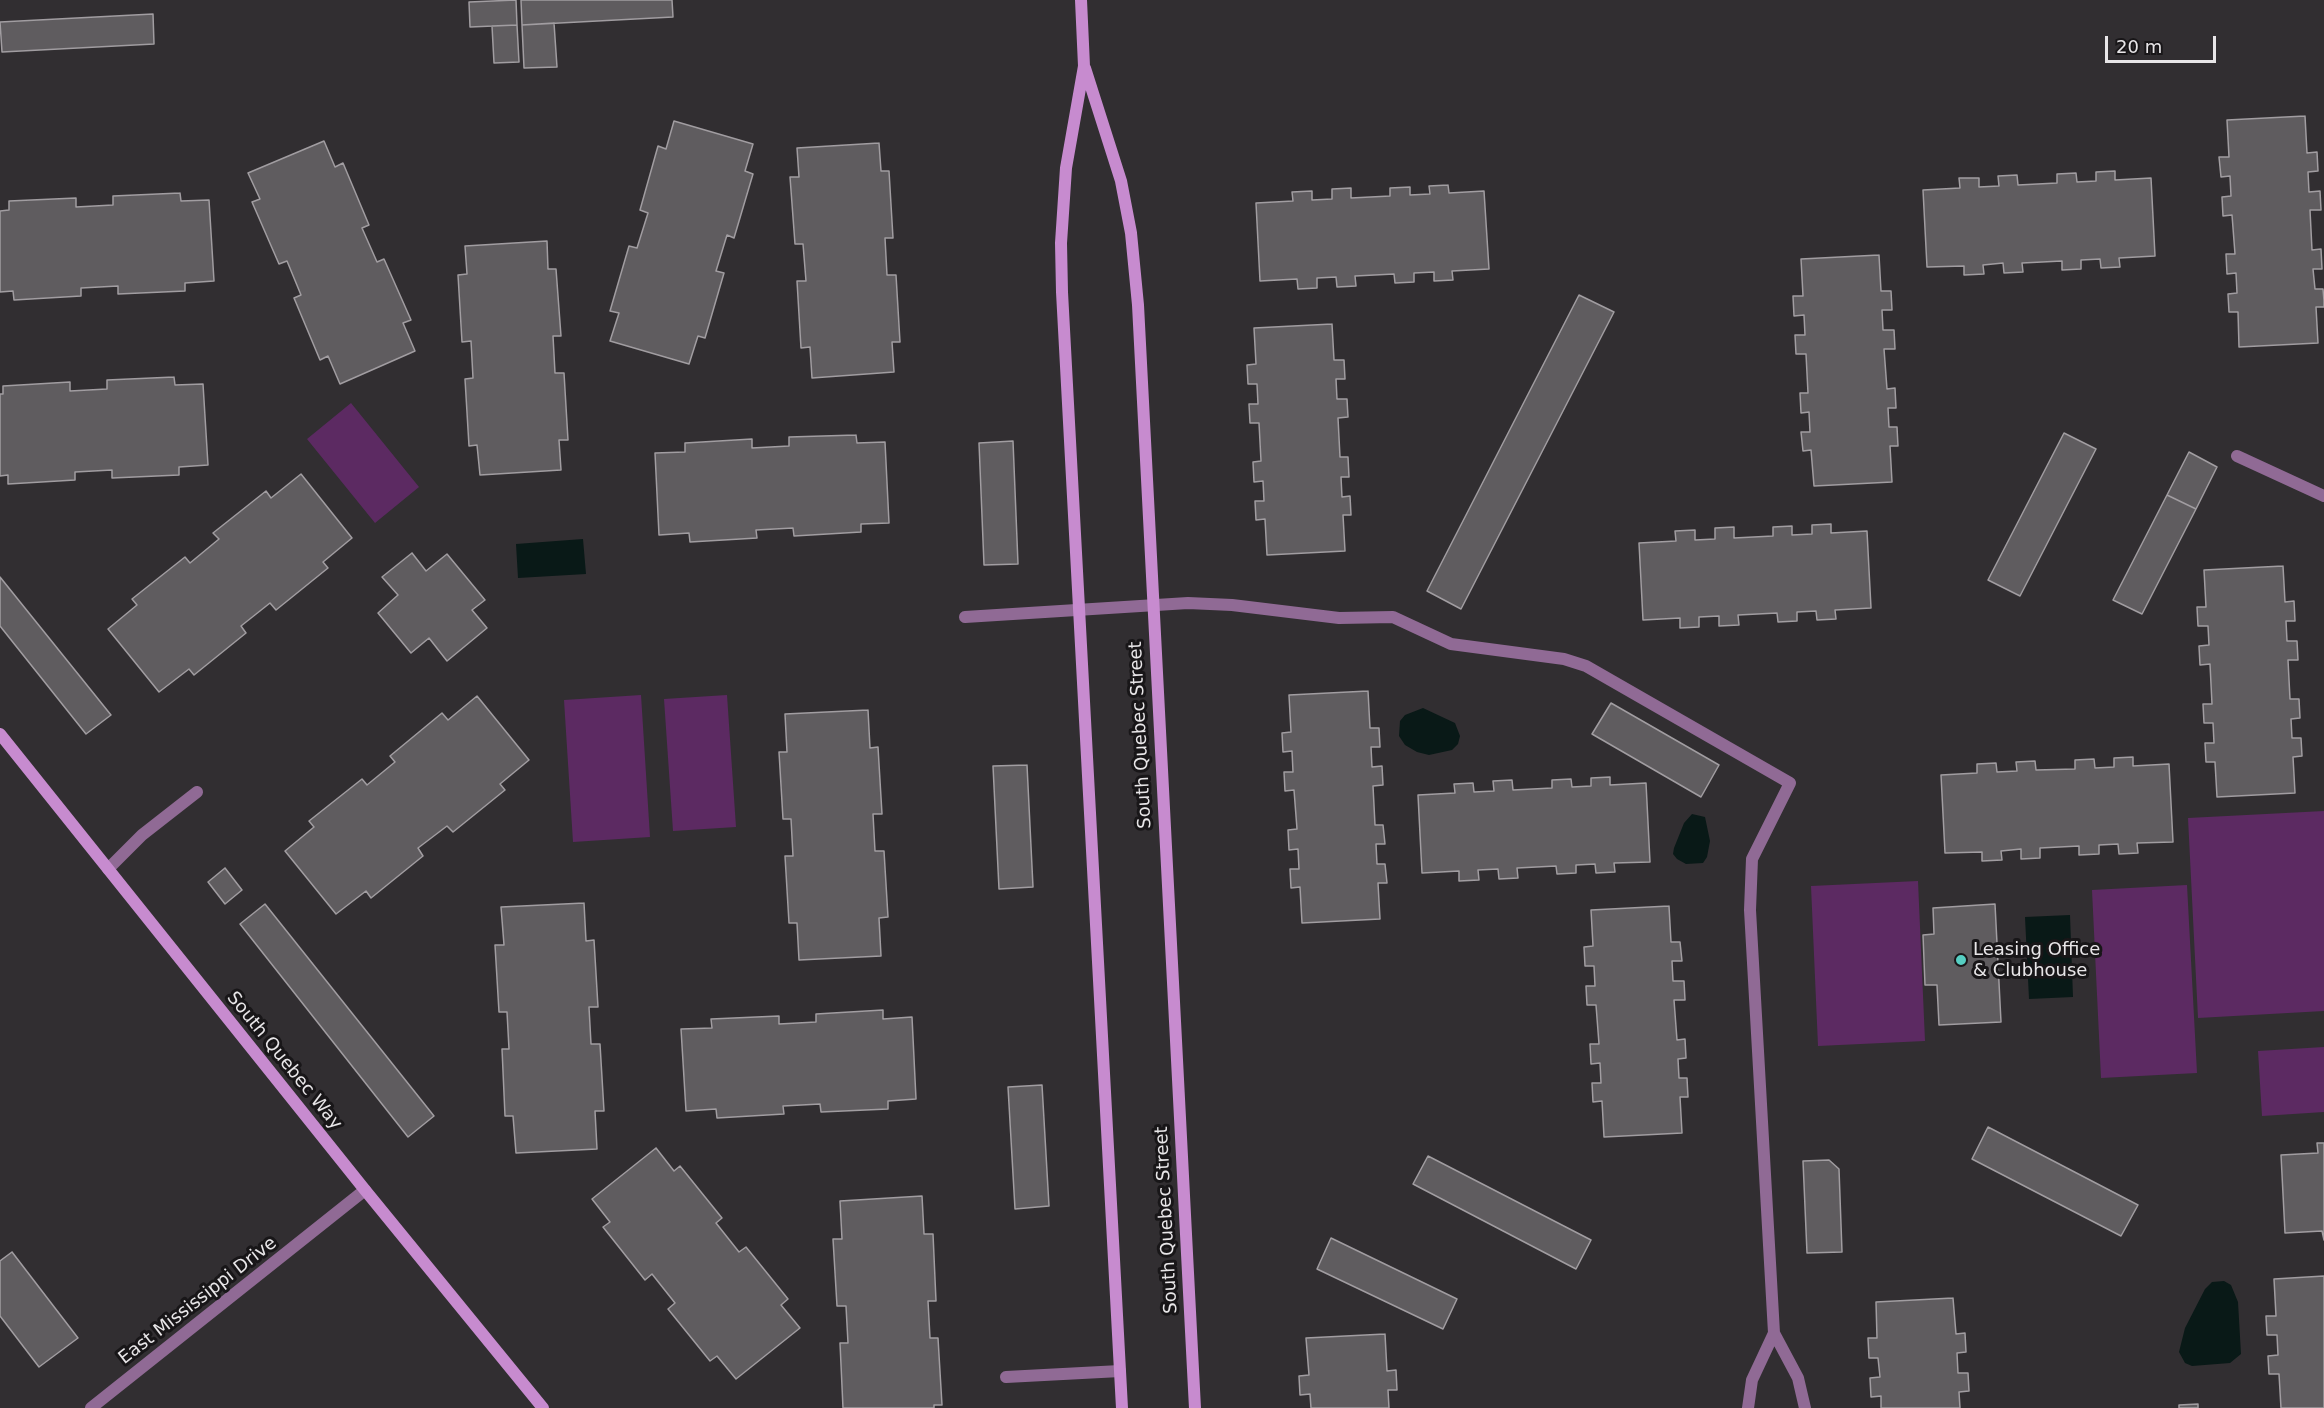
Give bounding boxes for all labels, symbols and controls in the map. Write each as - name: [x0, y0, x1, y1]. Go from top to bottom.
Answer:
- scale bar: [2108, 24, 2219, 62]
- text: 20 m: [2116, 36, 2162, 57]
- street label: South Quebec Street: [1125, 641, 1157, 829]
- place label: Leasing Office & Clubhouse: [1973, 939, 2100, 982]
- marker: Leasing Office & Clubhouse: [1954, 953, 1968, 967]
- street label: South Quebec Way: [222, 988, 346, 1134]
- street label: South Quebec Street: [1151, 1126, 1183, 1314]
- street label: East Mississippi Drive: [115, 1233, 281, 1369]

